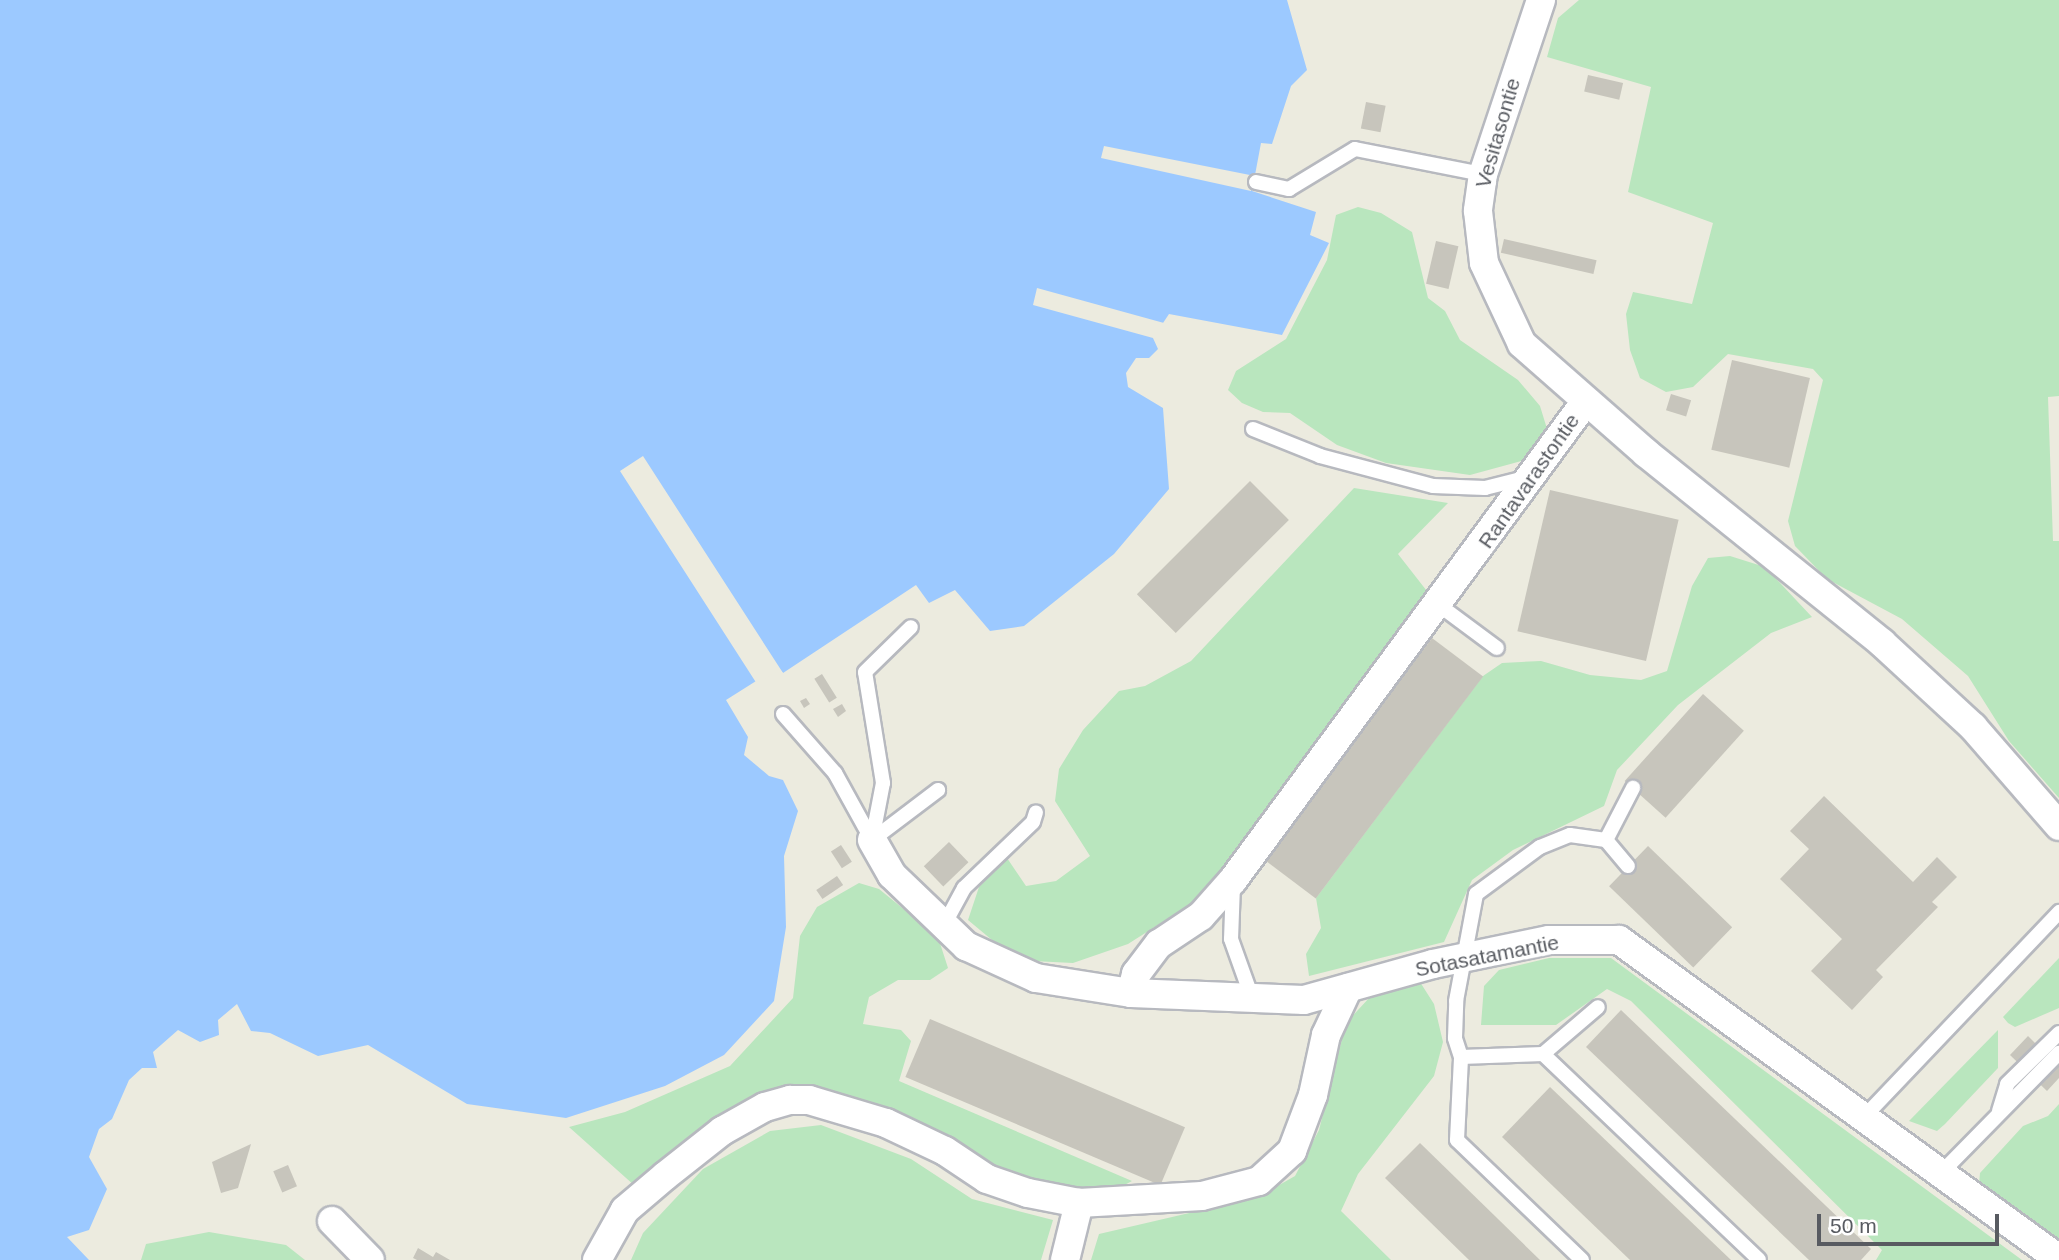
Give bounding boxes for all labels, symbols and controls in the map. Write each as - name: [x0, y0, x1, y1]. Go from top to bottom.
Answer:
- street label: Vesitasontie: [1470, 75, 1526, 191]
- street label: Rantavarastontie: [1473, 409, 1585, 553]
- street label: Sotasatamantie: [1413, 930, 1561, 982]
- scale bar: [1821, 1200, 2003, 1244]
- text: 50 m: [1830, 1214, 1877, 1237]

